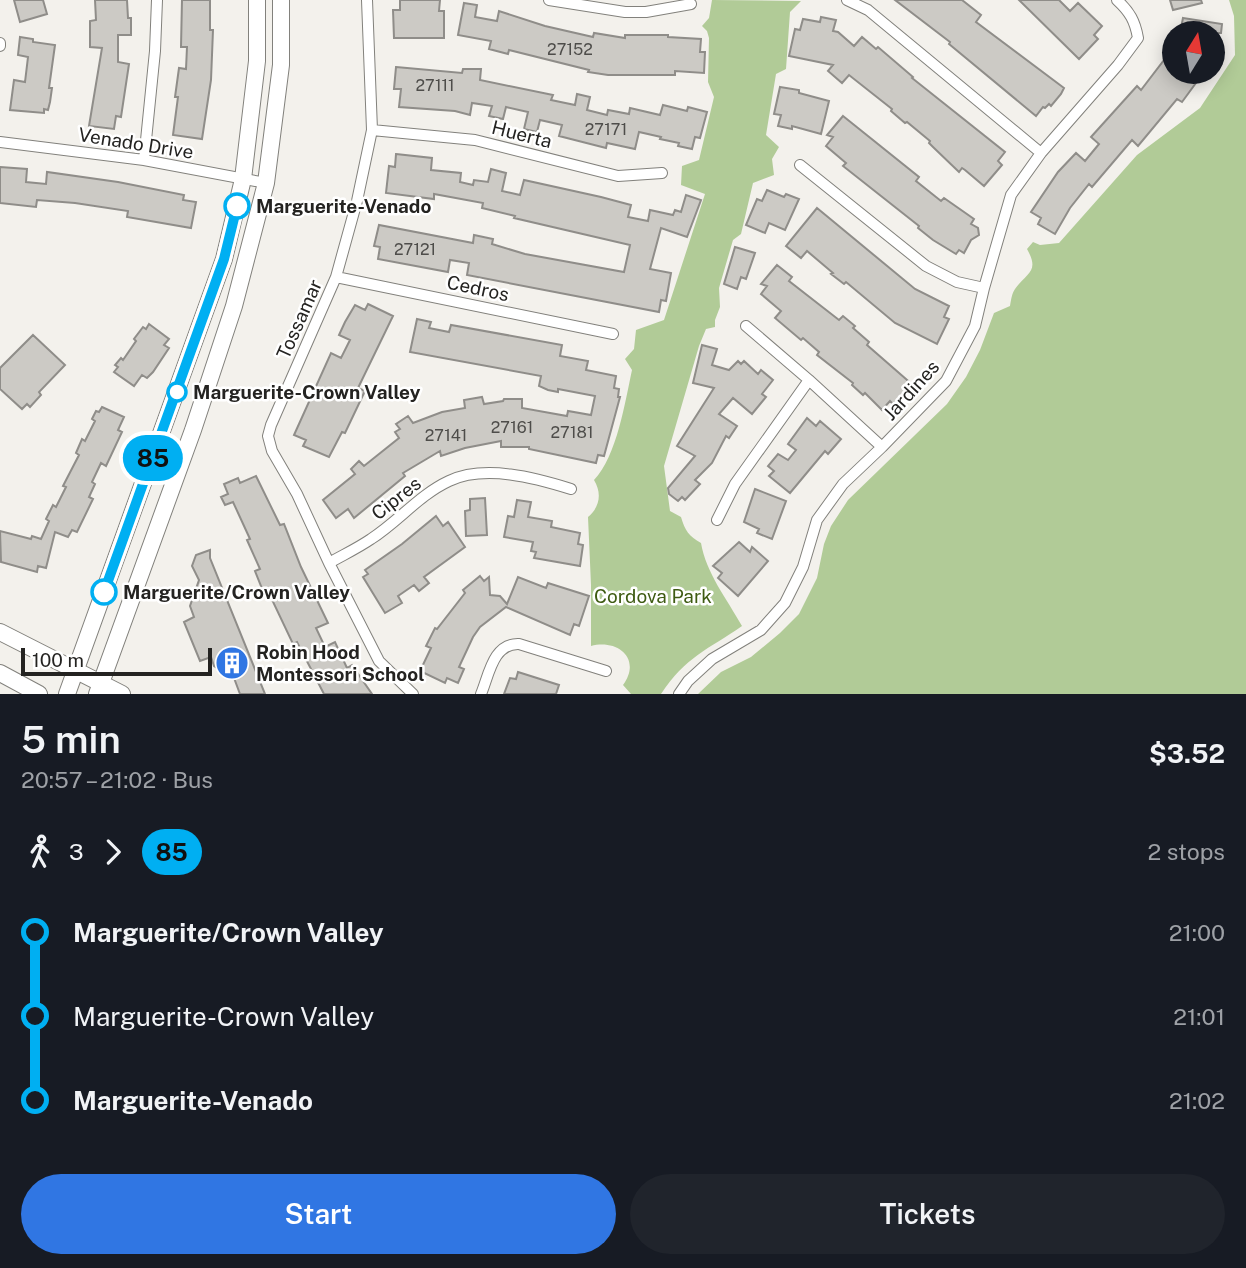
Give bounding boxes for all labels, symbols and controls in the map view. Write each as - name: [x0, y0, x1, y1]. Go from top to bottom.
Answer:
- north arrow: [1162, 21, 1225, 84]
- map controls: [1162, 21, 1225, 84]
- house number: 27152: [547, 40, 593, 59]
- house number: 27111: [416, 76, 455, 95]
- street label: Huerta: [490, 116, 554, 152]
- house number: 27171: [585, 120, 627, 139]
- street label: Venado Drive: [77, 123, 195, 163]
- marker: Marguerite-Venado: [224, 193, 250, 219]
- place label: Marguerite-Venado: [256, 195, 431, 217]
- house number: 27121: [394, 240, 436, 259]
- street label: Cedros: [445, 271, 511, 305]
- street label: Tossamar: [272, 276, 326, 362]
- street label: Jardines: [878, 356, 944, 424]
- place label: Marguerite-Crown Valley: [193, 381, 421, 403]
- marker: Marguerite-Crown Valley: [167, 382, 187, 402]
- house number: 27161: [491, 418, 533, 437]
- house number: 27181: [551, 423, 593, 442]
- house number: 27141: [425, 426, 467, 445]
- line badge: 85: [122, 435, 184, 481]
- text: 85: [137, 444, 169, 472]
- street label: Cipres: [367, 472, 425, 524]
- marker: Marguerite/Crown Valley: [91, 579, 117, 605]
- place label: Marguerite/Crown Valley: [123, 581, 350, 603]
- park label: Cordova Park: [594, 585, 712, 607]
- place label: Robin Hood Montessori School: [256, 641, 424, 685]
- building icon: Robin Hood Montessori School: [213, 644, 251, 682]
- scale bar: [21, 645, 212, 677]
- text: 100 m: [32, 649, 84, 671]
- text: 5 min: [21, 717, 121, 762]
- text: $3.52: [1149, 738, 1225, 769]
- text: 20:57 – 21:02 · Bus: [21, 766, 213, 793]
- icon: walk: [21, 833, 59, 871]
- icon: forward: [94, 833, 132, 871]
- text: 3: [69, 838, 84, 865]
- text: 85: [156, 838, 188, 866]
- text: 2 stops: [1147, 838, 1225, 865]
- text: Marguerite/Crown Valley: [73, 917, 384, 948]
- text: 21:00: [1169, 919, 1225, 946]
- text: Marguerite-Crown Valley: [73, 1001, 374, 1032]
- text: 21:01: [1173, 1003, 1225, 1030]
- text: Marguerite-Venado: [73, 1085, 313, 1116]
- text: 21:02: [1169, 1087, 1225, 1114]
- button: Start: [21, 1174, 616, 1254]
- button: Tickets: [630, 1174, 1225, 1254]

